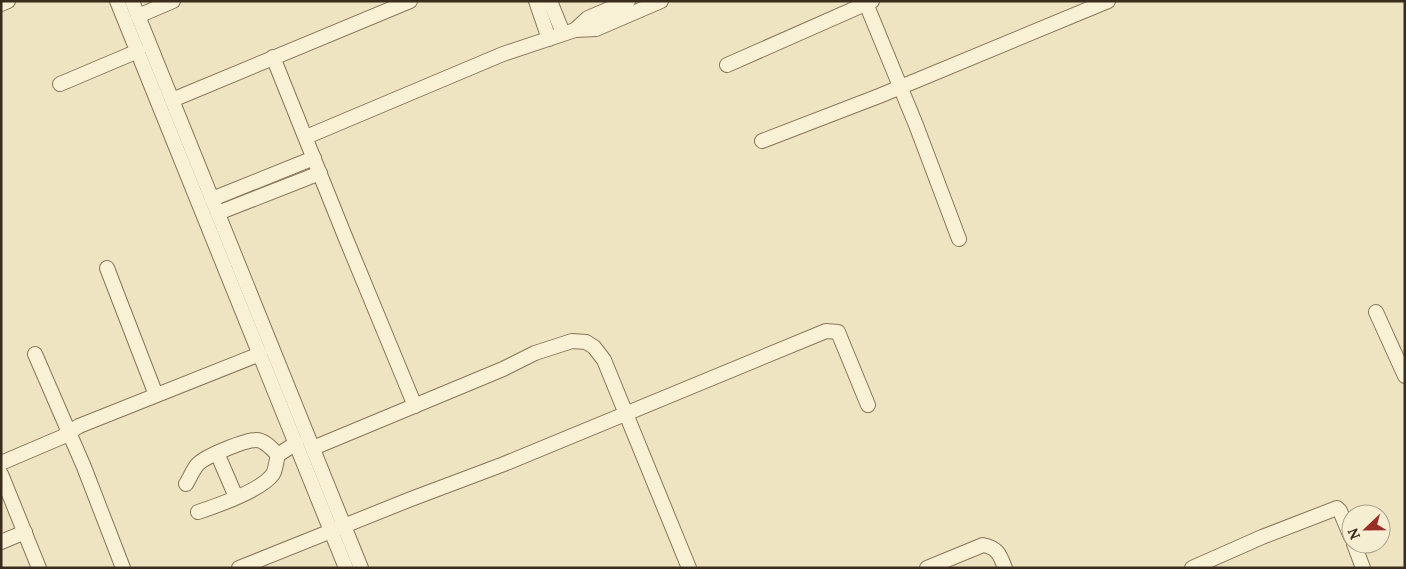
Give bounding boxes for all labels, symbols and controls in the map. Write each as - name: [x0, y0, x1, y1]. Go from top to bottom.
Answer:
- north arrow: [1341, 504, 1391, 554]
- text: N: [1344, 525, 1364, 542]

